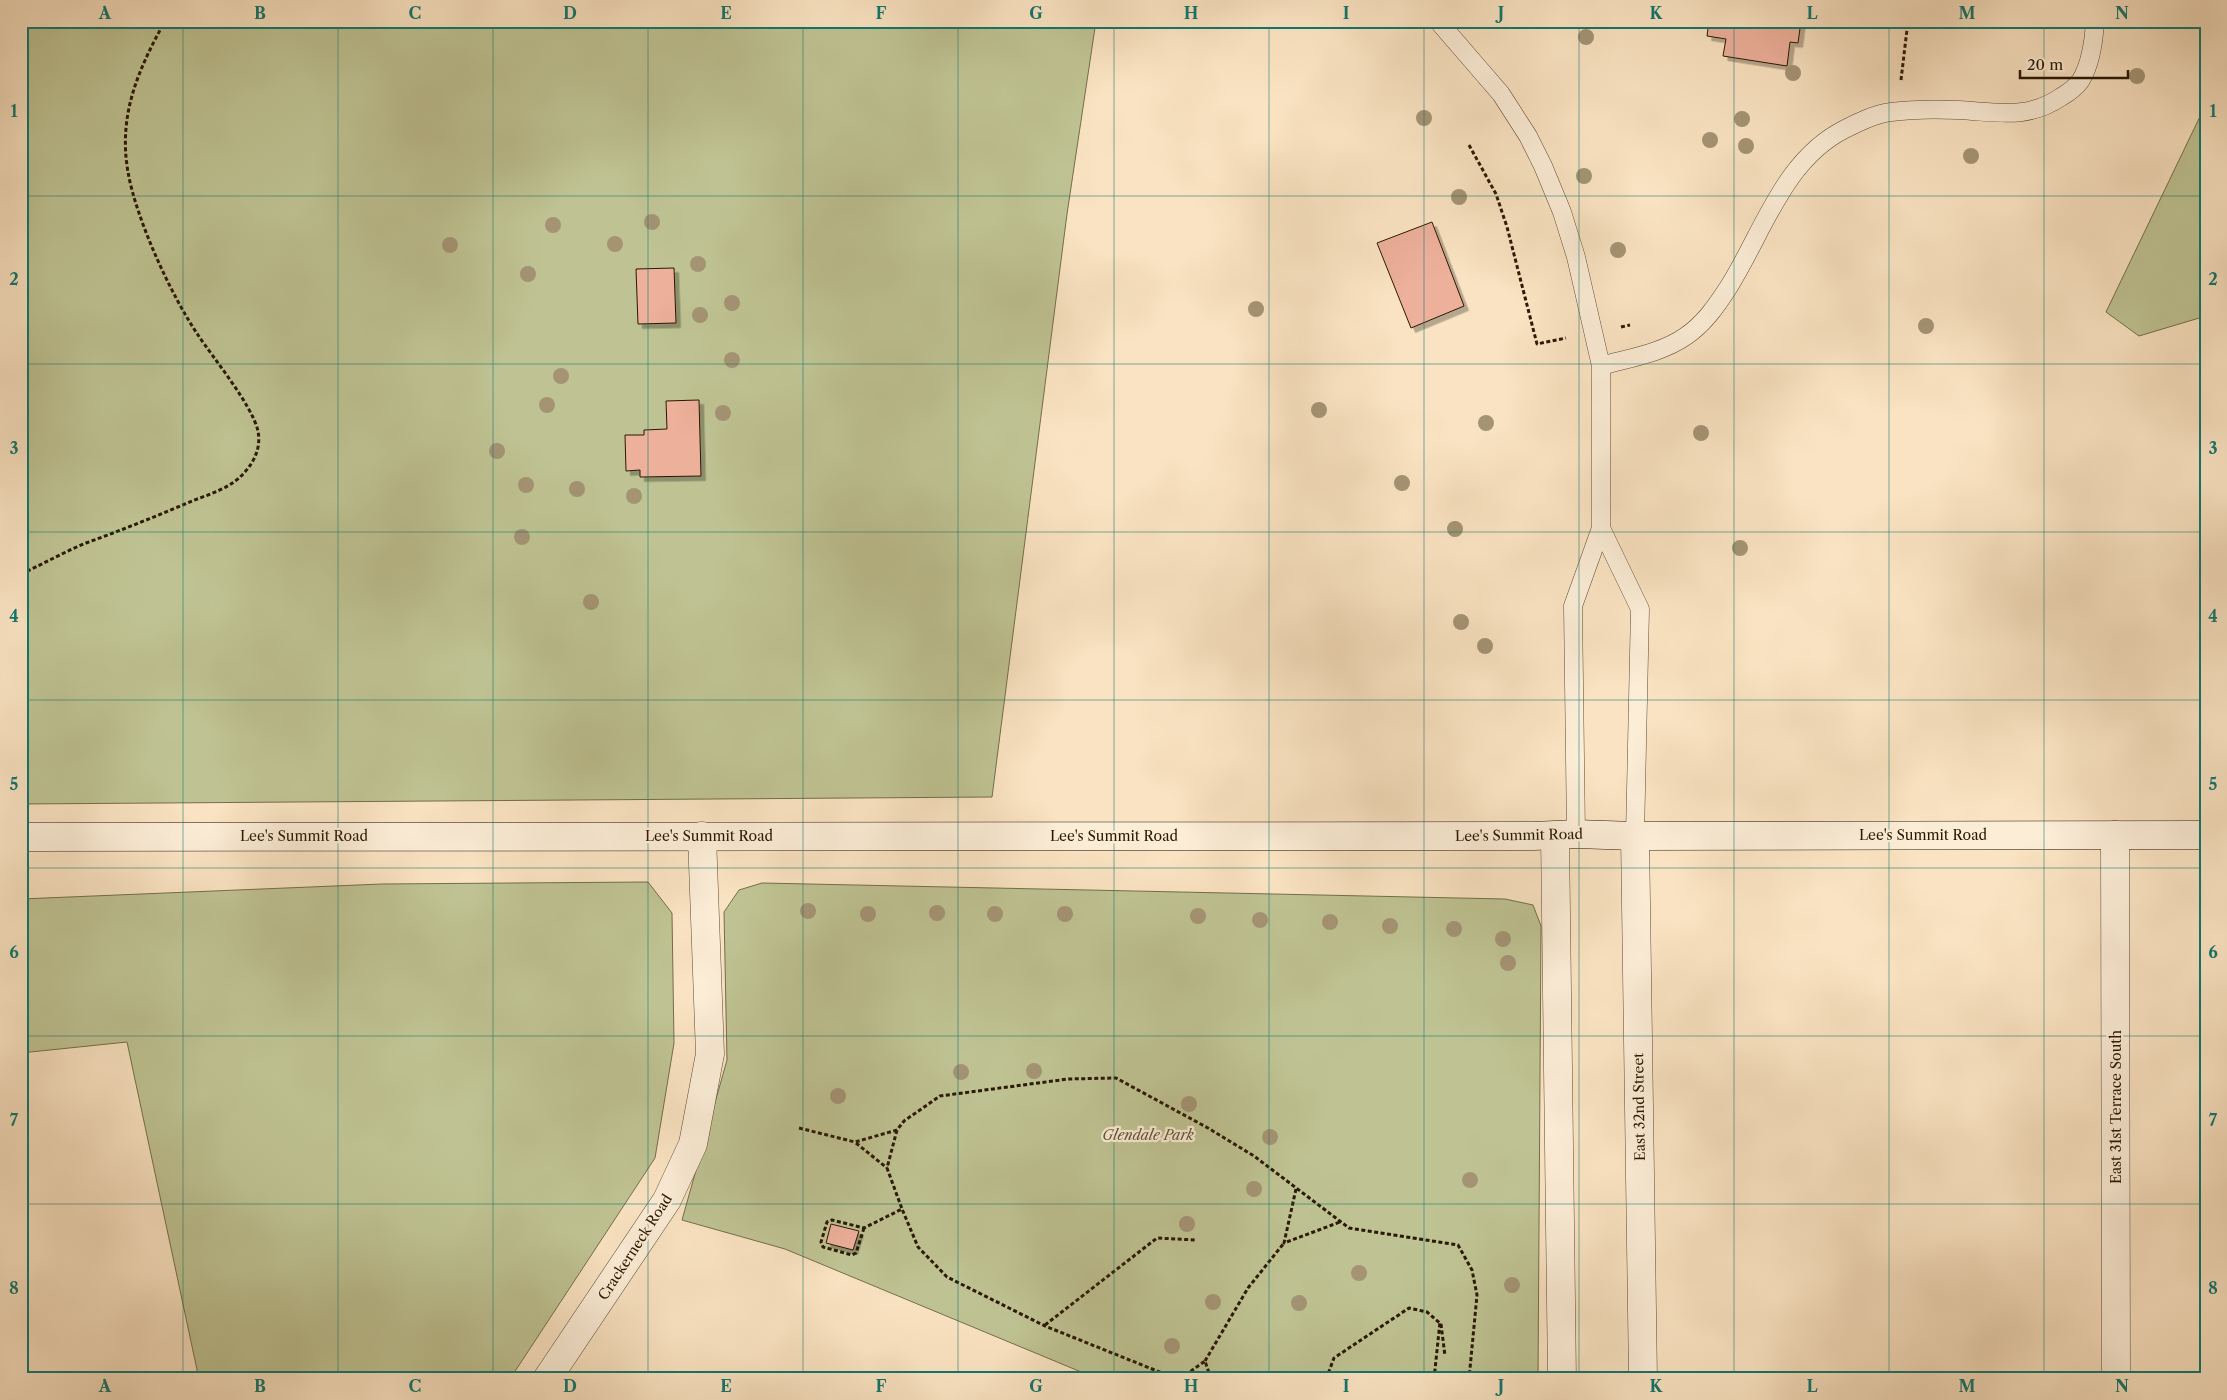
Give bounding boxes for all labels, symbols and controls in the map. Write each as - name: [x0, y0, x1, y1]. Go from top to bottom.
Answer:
- text: A: [98, 3, 112, 23]
- text: B: [254, 3, 266, 23]
- text: C: [409, 3, 421, 23]
- text: D: [563, 3, 577, 23]
- text: E: [720, 3, 732, 23]
- text: F: [876, 3, 887, 23]
- text: G: [1029, 3, 1043, 23]
- text: H: [1184, 3, 1198, 23]
- text: I: [1343, 3, 1350, 23]
- text: J: [1495, 3, 1504, 23]
- text: K: [1650, 3, 1664, 23]
- text: L: [1806, 3, 1818, 23]
- text: M: [1959, 3, 1976, 23]
- text: N: [2115, 3, 2129, 23]
- scale bar: [2020, 48, 2127, 80]
- text: 20 m: [2027, 55, 2063, 74]
- text: 1: [10, 101, 18, 121]
- text: 1: [2209, 101, 2217, 121]
- text: 2: [9, 269, 19, 289]
- text: 2: [2208, 269, 2218, 289]
- text: 3: [9, 438, 19, 458]
- text: 3: [2208, 438, 2218, 458]
- text: 4: [9, 606, 19, 626]
- text: 4: [2208, 606, 2218, 626]
- text: 5: [10, 774, 19, 794]
- text: 5: [2209, 774, 2218, 794]
- street label: Lee's Summit Road: [1455, 825, 1584, 845]
- street label: Lee's Summit Road: [1859, 826, 1988, 844]
- street label: Lee's Summit Road: [240, 827, 369, 845]
- street label: Lee's Summit Road: [645, 827, 774, 845]
- street label: Lee's Summit Road: [1050, 827, 1179, 845]
- text: 6: [9, 942, 19, 962]
- text: 6: [2208, 942, 2218, 962]
- street label: East 31st Terrace South: [2107, 1030, 2125, 1184]
- street label: East 32nd Street: [1629, 1053, 1649, 1161]
- text: 7: [10, 1110, 19, 1130]
- text: 7: [2209, 1110, 2218, 1130]
- park label: Glendale Park: [1102, 1126, 1195, 1144]
- street label: Crackerneck Road: [594, 1190, 676, 1303]
- text: 8: [9, 1278, 19, 1298]
- text: 8: [2208, 1278, 2218, 1298]
- text: A: [98, 1376, 112, 1396]
- text: B: [254, 1376, 266, 1396]
- text: C: [409, 1376, 421, 1396]
- text: D: [563, 1376, 577, 1396]
- text: E: [720, 1376, 732, 1396]
- text: F: [876, 1376, 887, 1396]
- text: G: [1029, 1376, 1043, 1396]
- text: H: [1184, 1376, 1198, 1396]
- text: I: [1343, 1376, 1350, 1396]
- text: J: [1495, 1376, 1504, 1396]
- text: K: [1650, 1376, 1664, 1396]
- text: L: [1806, 1376, 1818, 1396]
- text: M: [1959, 1376, 1976, 1396]
- text: N: [2115, 1376, 2129, 1396]

